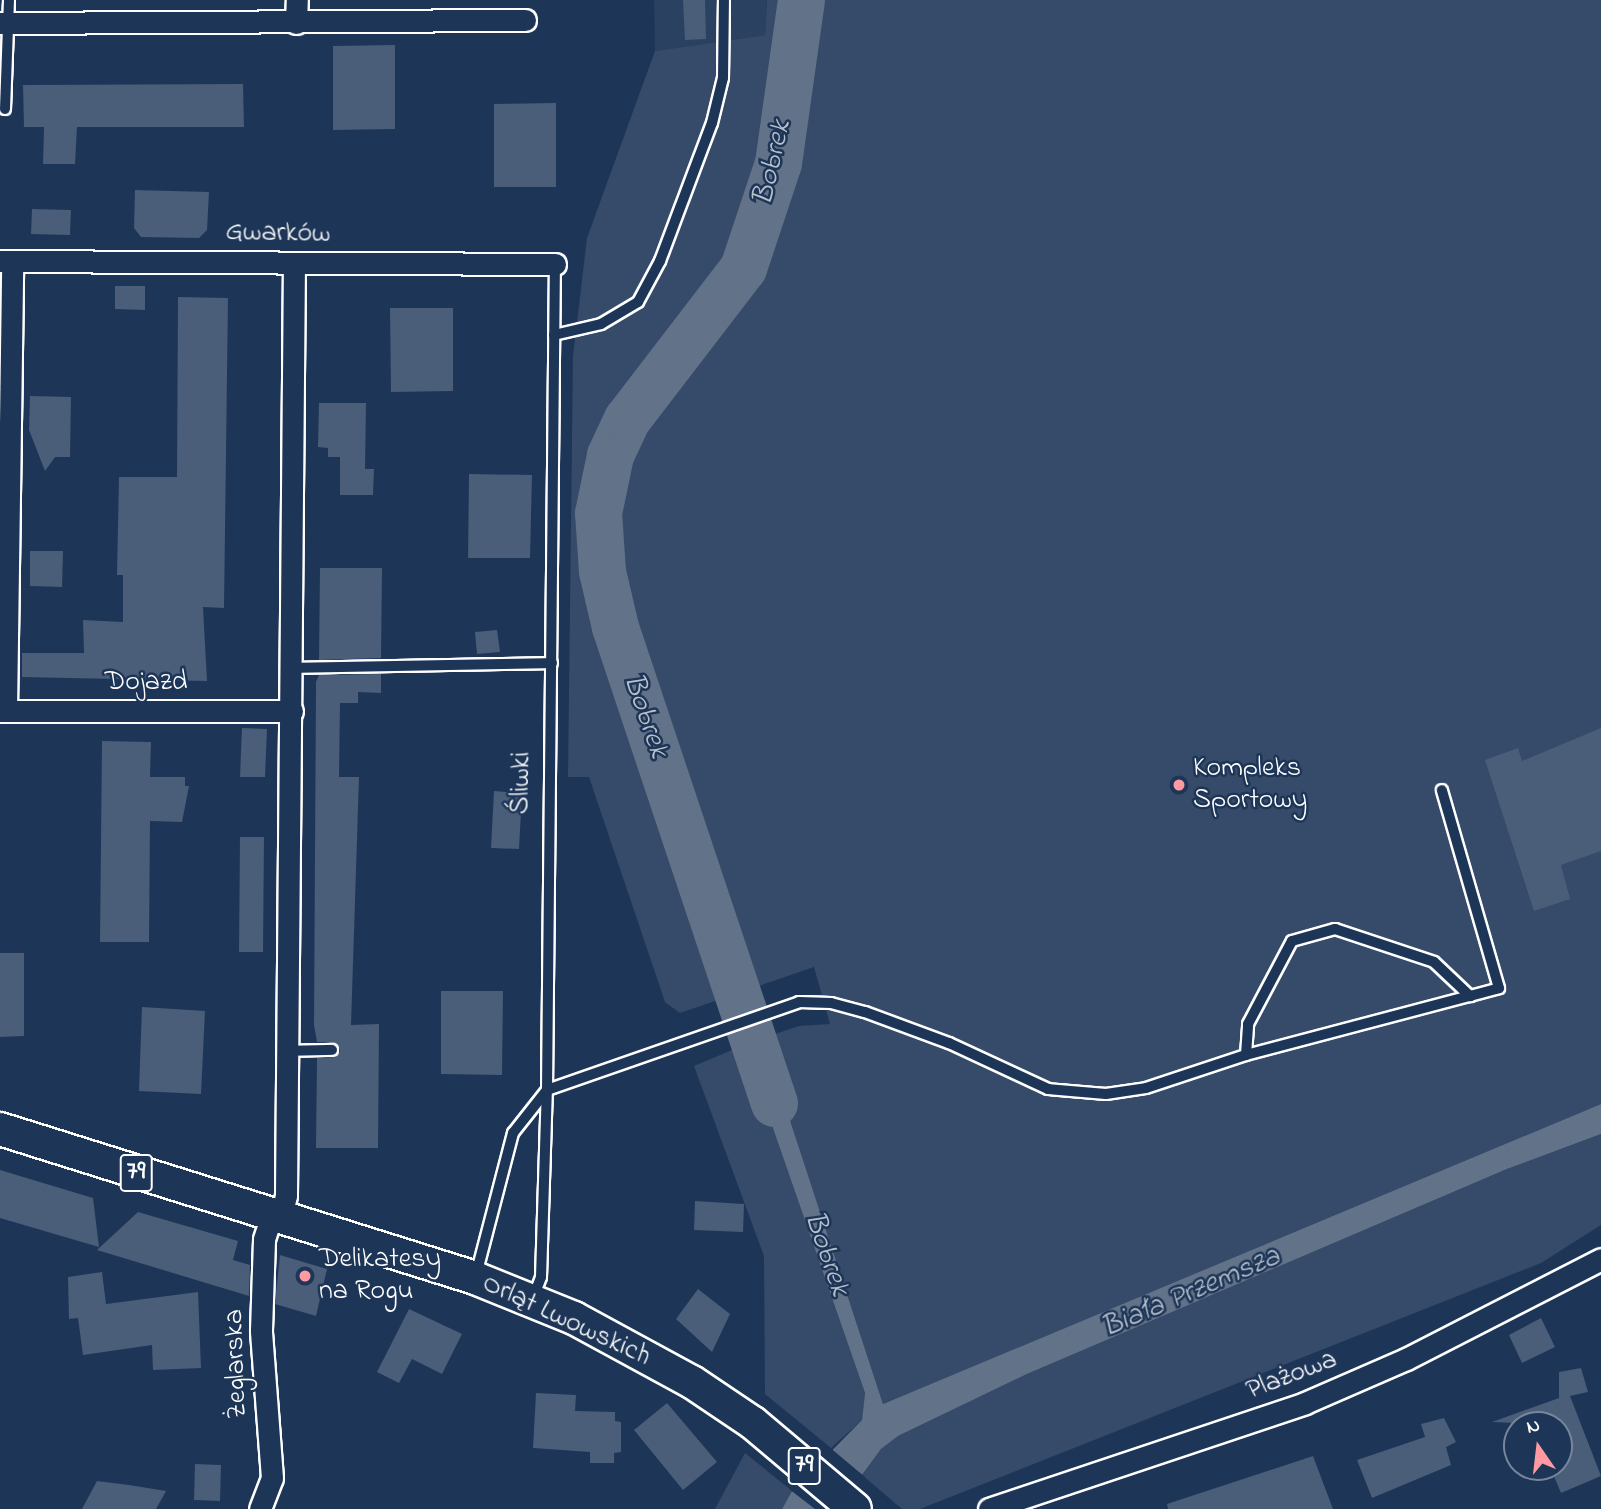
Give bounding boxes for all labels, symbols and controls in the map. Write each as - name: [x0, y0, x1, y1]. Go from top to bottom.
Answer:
- water label: Bobrek: [746, 117, 800, 209]
- street label: Gwarków: [225, 216, 331, 252]
- street label: Dojazd: [105, 666, 187, 700]
- water label: Bobrek: [614, 669, 676, 763]
- street label: Śliwki: [505, 751, 539, 815]
- place label: Kompleks Sportowy: [1193, 752, 1307, 818]
- marker: Kompleks Sportowy: [1171, 777, 1187, 793]
- road number: 79: [118, 1150, 154, 1196]
- water label: Bobrek: [795, 1207, 857, 1301]
- water label: Biała Przemsza: [1096, 1239, 1286, 1347]
- place label: Delikatesy na Rogu: [319, 1243, 441, 1309]
- street label: Orląt Lwowskich: [476, 1267, 656, 1375]
- marker: Delikatesy na Rogu: [297, 1268, 313, 1284]
- street label: Żeglarska: [218, 1308, 256, 1420]
- street label: Plażowa: [1242, 1343, 1342, 1409]
- north arrow: [1503, 1411, 1573, 1481]
- text: N: [1524, 1412, 1543, 1442]
- road number: 79: [786, 1443, 822, 1488]

